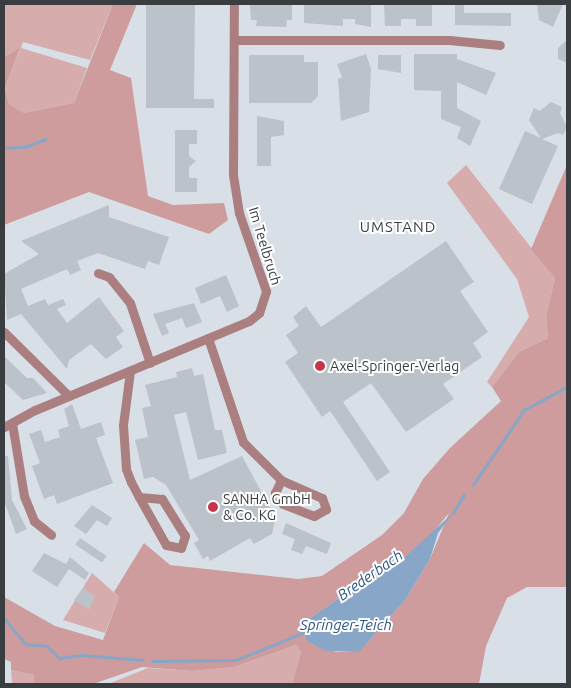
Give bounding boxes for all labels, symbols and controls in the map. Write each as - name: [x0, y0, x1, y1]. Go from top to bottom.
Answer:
- street label: Im Teelbruch: [245, 205, 285, 287]
- district label: UMSTAND: [359, 218, 437, 236]
- place label: Axel-Springer-Verlag: [330, 358, 459, 374]
- marker: Axel-Springer-Verlag: [314, 360, 326, 372]
- place label: SANHA GmbH & Co. KG: [223, 491, 311, 524]
- marker: SANHA GmbH & Co. KG: [207, 501, 219, 513]
- water label: Brederbach: [334, 546, 406, 604]
- water label: Springer-Teich: [300, 616, 392, 634]

